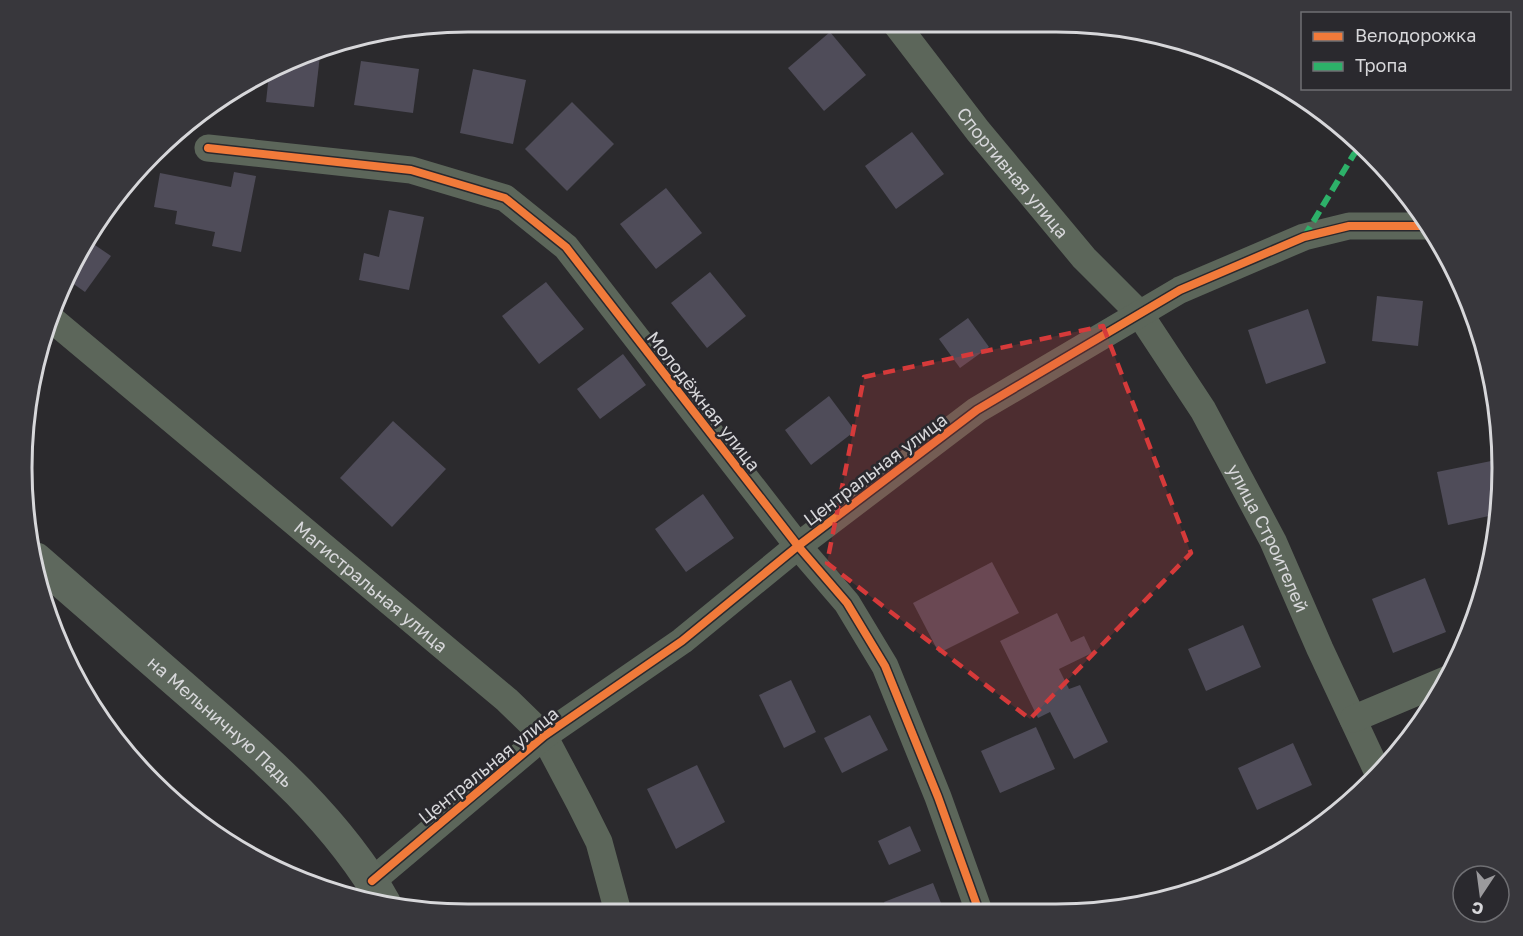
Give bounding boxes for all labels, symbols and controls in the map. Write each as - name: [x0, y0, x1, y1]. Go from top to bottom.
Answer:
- legend: [1301, 12, 1511, 90]
- text: Велодорожка: [1355, 24, 1476, 46]
- text: Тропа: [1355, 54, 1407, 76]
- street label: Спортивная улица: [953, 102, 1074, 242]
- street label: Молодёжная улица: [643, 327, 765, 475]
- street label: Центральная улица: [799, 408, 951, 530]
- street label: улица Строителей: [1223, 460, 1314, 615]
- street label: Магистральная улица: [290, 516, 452, 657]
- street label: на Мельничную Падь: [144, 651, 298, 792]
- street label: Центральная улица: [414, 702, 562, 828]
- north arrow: [1451, 864, 1511, 924]
- text: С: [1470, 898, 1485, 920]

